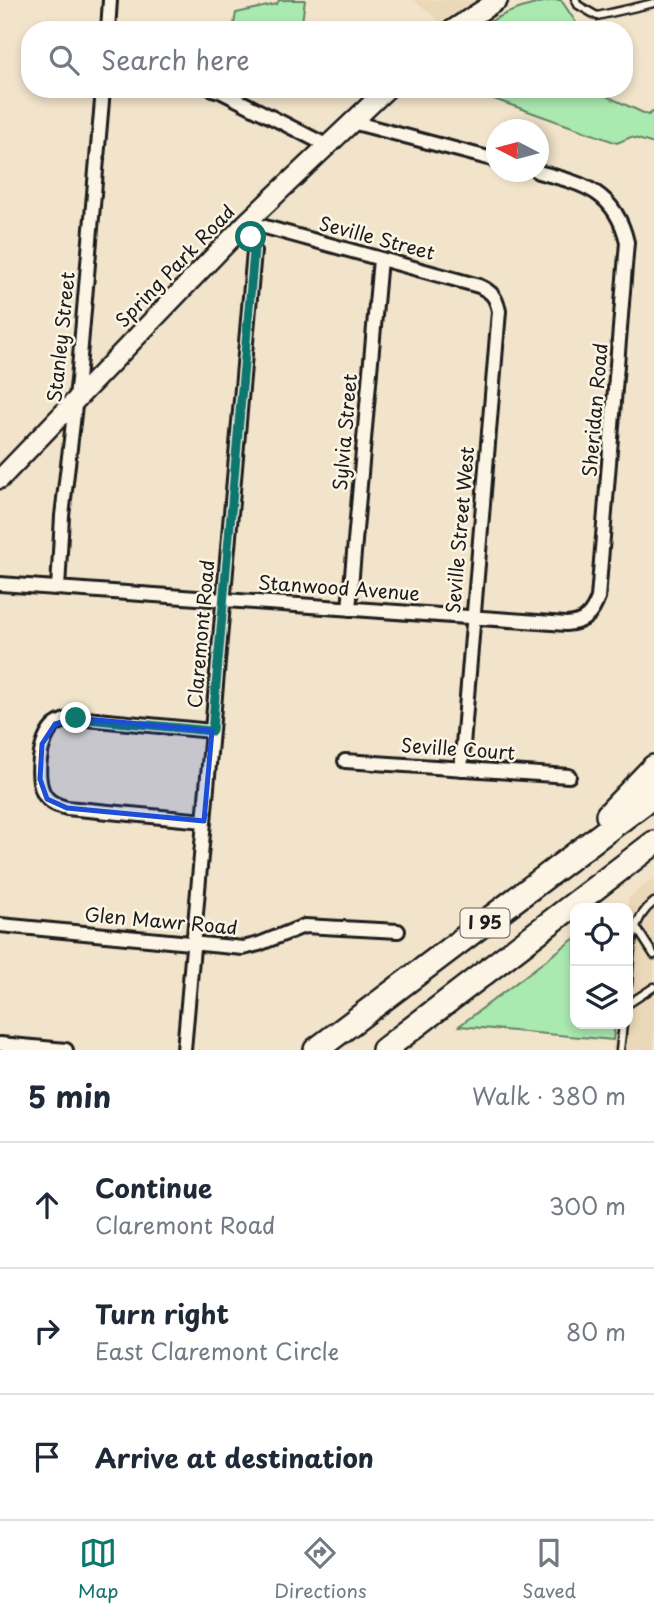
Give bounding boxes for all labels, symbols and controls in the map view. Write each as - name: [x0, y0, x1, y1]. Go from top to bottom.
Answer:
- search box: [21, 21, 633, 98]
- text: Search here: [101, 40, 250, 79]
- icon: search: [45, 41, 83, 79]
- north arrow: [486, 119, 549, 182]
- street label: Spring Park Road: [108, 198, 240, 333]
- street label: Seville Street: [316, 208, 439, 266]
- route start: [235, 221, 266, 252]
- street label: Stanley Street: [39, 270, 81, 404]
- street label: Sheridan Road: [574, 342, 614, 478]
- street label: Sylvia Street: [325, 372, 363, 492]
- street label: Seville Street West: [438, 445, 480, 615]
- street label: Claremont Road: [180, 558, 220, 709]
- street label: Stanwood Avenue: [257, 567, 421, 607]
- route end: [60, 702, 91, 733]
- street label: Seville Court: [400, 730, 516, 766]
- street label: Glen Mawr Road: [83, 899, 239, 941]
- map controls: [570, 903, 633, 1029]
- button: locate: [570, 903, 633, 966]
- road number: I 95: [461, 908, 510, 938]
- button: layers: [570, 966, 633, 1029]
- text: 5 min: [28, 1073, 111, 1118]
- text: Walk · 380 m: [472, 1078, 626, 1113]
- text: Continue: [95, 1168, 212, 1207]
- icon: ahead: [28, 1186, 66, 1224]
- text: 300 m: [549, 1188, 626, 1223]
- text: Claremont Road: [95, 1207, 275, 1242]
- text: Turn right: [95, 1294, 229, 1333]
- icon: right: [28, 1312, 66, 1350]
- text: 80 m: [566, 1314, 626, 1349]
- text: East Claremont Circle: [95, 1333, 339, 1368]
- icon: arrive: [28, 1438, 66, 1476]
- text: Arrive at destination: [95, 1438, 374, 1477]
- tab: Map: [78, 1534, 118, 1604]
- tab: Directions: [274, 1534, 367, 1604]
- tab: Saved: [522, 1534, 576, 1604]

